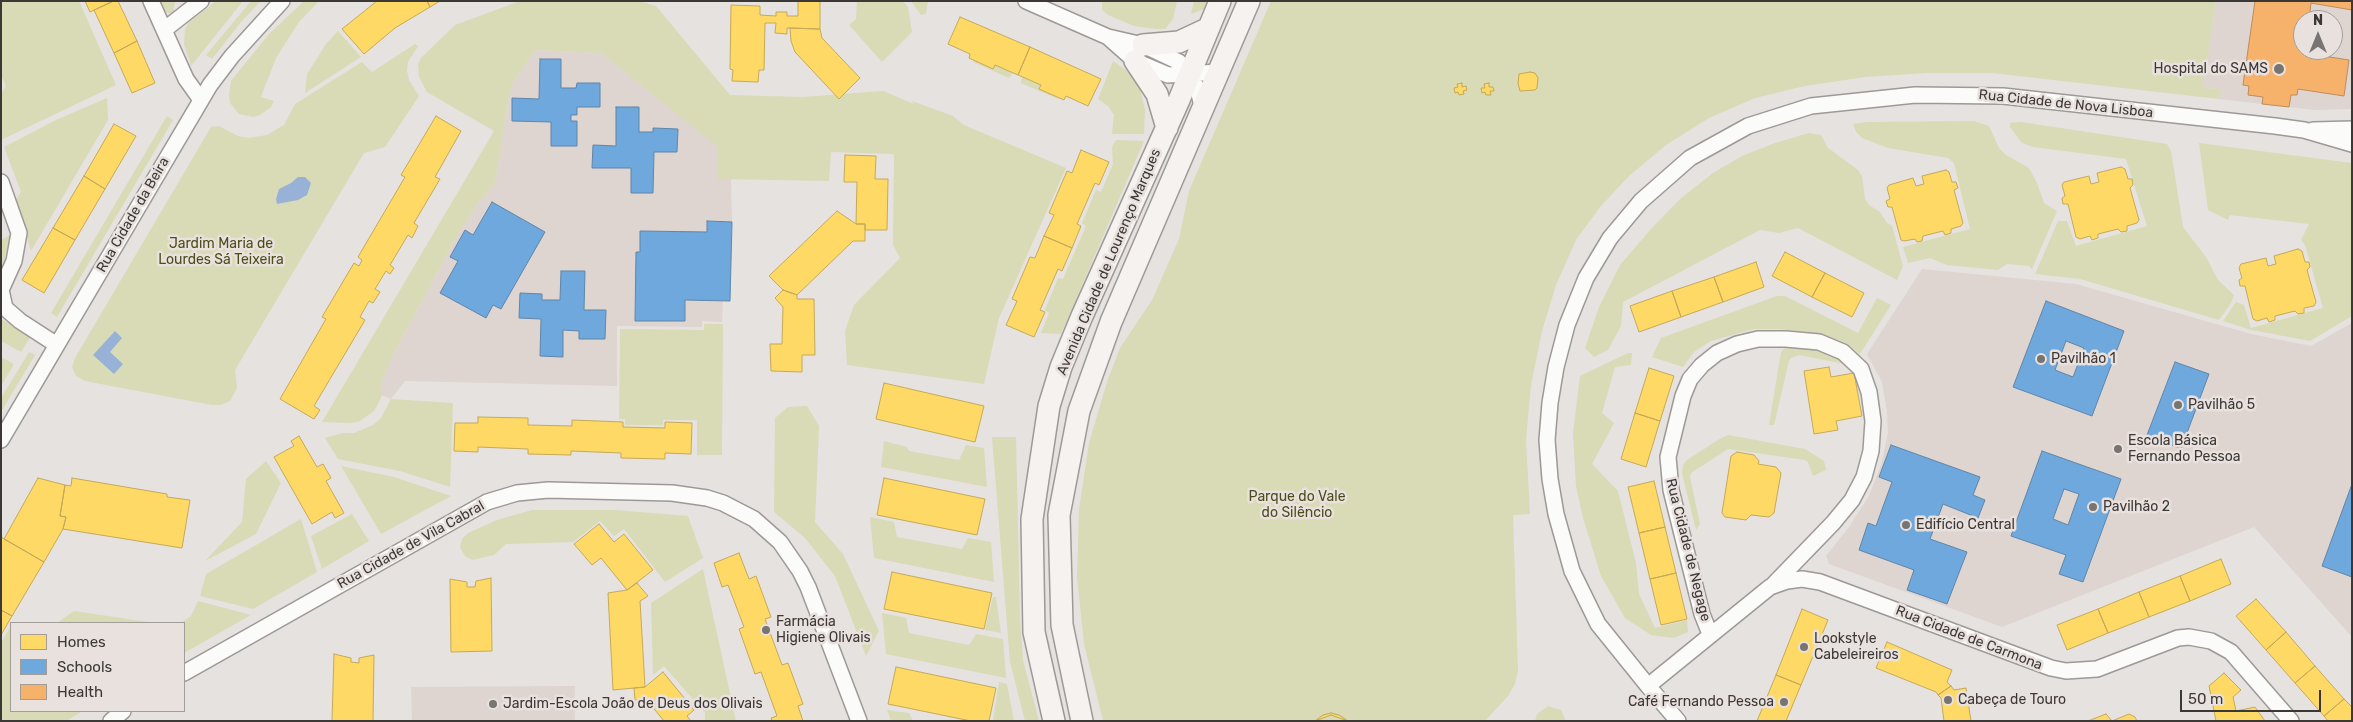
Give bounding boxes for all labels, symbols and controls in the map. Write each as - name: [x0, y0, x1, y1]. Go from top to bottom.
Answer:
- north arrow: [2293, 10, 2343, 60]
- text: N: [2313, 12, 2323, 29]
- place label: Hospital do SAMS: [2153, 61, 2268, 77]
- marker: Hospital do SAMS: [2272, 62, 2286, 76]
- street label: Rua Cidade de Nova Lisboa: [1978, 86, 2154, 122]
- street label: Avenida Cidade de Lourenço Marques: [1054, 146, 1164, 378]
- street label: Rua Cidade da Beira: [93, 154, 173, 276]
- park label: Jardim Maria de Lourdes Sá Teixeira: [158, 236, 284, 268]
- place label: Pavilhão 1: [2051, 351, 2116, 367]
- marker: Pavilhão 1: [2035, 353, 2047, 365]
- place label: Pavilhão 5: [2188, 397, 2255, 413]
- marker: Pavilhão 5: [2172, 399, 2184, 411]
- place label: Escola Básica Fernando Pessoa: [2128, 433, 2240, 466]
- marker: Escola Básica Fernando Pessoa: [2112, 443, 2124, 455]
- street label: Rua Cidade de Negage: [1662, 477, 1714, 623]
- park label: Parque do Vale do Silêncio: [1249, 489, 1345, 522]
- street label: Rua Cidade de Vila Cabral: [335, 498, 487, 592]
- place label: Pavilhão 2: [2103, 499, 2170, 515]
- marker: Pavilhão 2: [2087, 501, 2099, 513]
- place label: Edifício Central: [1916, 517, 2015, 533]
- marker: Edifício Central: [1900, 519, 1912, 531]
- street label: Rua Cidade de Carmona: [1893, 602, 2045, 674]
- place label: Farmácia Higiene Olivais: [776, 614, 871, 646]
- legend: [10, 622, 185, 712]
- marker: Farmácia Higiene Olivais: [760, 624, 772, 636]
- place label: Lookstyle Cabeleireiros: [1814, 631, 1899, 664]
- text: Homes: [57, 633, 106, 651]
- marker: Lookstyle Cabeleireiros: [1798, 641, 1810, 653]
- text: Schools: [57, 658, 112, 676]
- scale bar: [2183, 680, 2324, 712]
- text: Health: [57, 683, 103, 701]
- text: 50 m: [2188, 690, 2223, 708]
- place label: Cabeça de Touro: [1958, 692, 2066, 708]
- place label: Café Fernando Pessoa: [1628, 694, 1774, 710]
- marker: Cabeça de Touro: [1942, 694, 1954, 706]
- place label: Jardim-Escola João de Deus dos Olivais: [503, 696, 763, 712]
- marker: Café Fernando Pessoa: [1778, 696, 1790, 708]
- marker: Jardim-Escola João de Deus dos Olivais: [487, 698, 499, 710]

